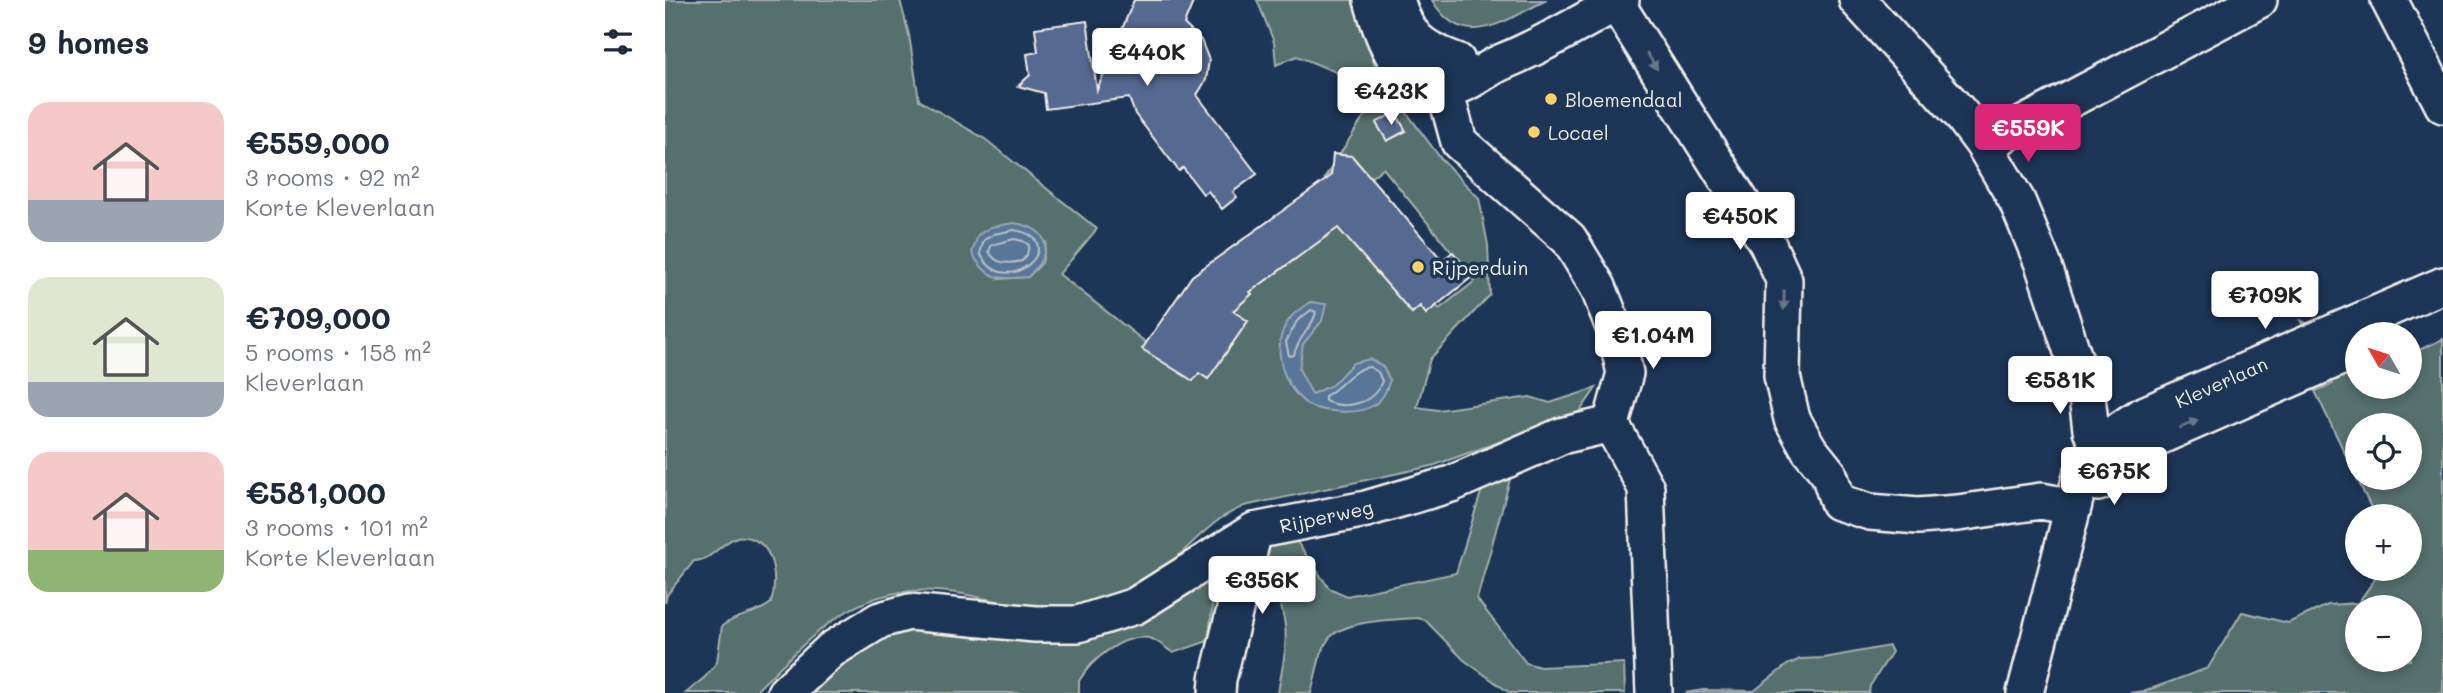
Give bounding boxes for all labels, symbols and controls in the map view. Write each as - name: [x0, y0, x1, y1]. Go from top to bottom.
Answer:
- text: 9 homes: [28, 22, 149, 62]
- icon: filters: [599, 23, 637, 61]
- pin: €440K: [1098, 28, 1196, 88]
- text: €440K: [1108, 36, 1186, 66]
- one-way arrow: [1645, 51, 1658, 70]
- pin: €423K: [1342, 68, 1440, 127]
- text: €423K: [1353, 75, 1429, 105]
- place label: Bloemendaal: [1565, 87, 1683, 112]
- marker: Bloemendaal: [1543, 91, 1559, 107]
- pin: €559K: [1979, 104, 2077, 164]
- text: €559K: [1991, 112, 2065, 142]
- place label: Locael: [1548, 120, 1609, 145]
- text: €559,000: [245, 122, 389, 162]
- marker: Locael: [1526, 124, 1542, 140]
- icon: home: [84, 130, 168, 214]
- text: 3 rooms · 92 m²: [245, 162, 420, 192]
- text: Korte Kleverlaan: [245, 192, 435, 222]
- pin: €450K: [1691, 192, 1789, 252]
- text: €450K: [1702, 200, 1778, 230]
- place label: Rijperduin: [1432, 255, 1528, 280]
- marker: Rijperduin: [1410, 259, 1426, 275]
- pin: €709K: [2216, 272, 2314, 331]
- text: €709K: [2227, 279, 2303, 309]
- one-way arrow: [1778, 289, 1790, 311]
- text: €709,000: [245, 297, 390, 337]
- icon: home: [84, 305, 168, 389]
- pin: €1.04M: [1596, 312, 1710, 371]
- text: €1.04M: [1611, 319, 1695, 349]
- north arrow: [2345, 322, 2422, 399]
- map controls: [2345, 322, 2422, 672]
- text: 5 rooms · 158 m²: [245, 337, 431, 367]
- street label: Kleverlaan: [2171, 351, 2271, 413]
- pin: €581K: [2011, 356, 2109, 416]
- text: €581K: [2024, 364, 2096, 394]
- text: Kleverlaan: [245, 367, 364, 397]
- button: locate: [2345, 413, 2422, 490]
- one-way arrow: [2179, 418, 2200, 429]
- pin: €675K: [2065, 448, 2163, 507]
- text: €675K: [2077, 455, 2151, 485]
- text: €581,000: [245, 472, 386, 512]
- icon: home: [84, 480, 168, 564]
- street label: Rijperweg: [1277, 494, 1375, 538]
- button: +: [2345, 504, 2422, 581]
- text: 3 rooms · 101 m²: [245, 512, 428, 542]
- text: Korte Kleverlaan: [245, 542, 435, 572]
- pin: €356K: [1213, 556, 1311, 616]
- text: €356K: [1225, 564, 1299, 594]
- button: −: [2345, 595, 2422, 672]

